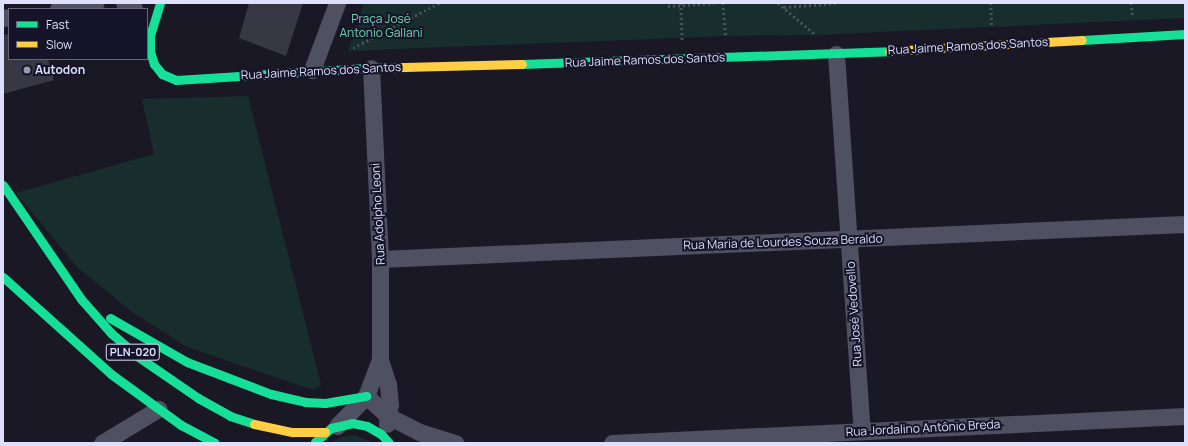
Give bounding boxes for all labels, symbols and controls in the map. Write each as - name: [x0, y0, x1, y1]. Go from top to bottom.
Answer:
- legend: [8, 8, 148, 60]
- park label: Praça José Antonio Gallani: [339, 12, 423, 40]
- text: Fast: [46, 16, 70, 33]
- street label: Rua Jaime Ramos dos Santos: [888, 35, 1048, 57]
- text: Slow: [46, 36, 72, 53]
- street label: Rua Jaime Ramos dos Santos: [565, 50, 725, 70]
- street label: Rua Jaime Ramos dos Santos: [241, 60, 401, 82]
- place label: Autodon: [35, 63, 85, 77]
- marker: Autodon: [22, 65, 32, 75]
- street label: Rua Adolpho Leoni: [368, 163, 388, 265]
- street label: Rua Maria de Lourdes Souza Beraldo: [683, 231, 883, 253]
- street label: Rua José Vedovello: [843, 261, 865, 367]
- road number: PLN-020: [105, 343, 161, 361]
- street label: Rua Jordalino Antônio Breda: [845, 417, 1001, 439]

